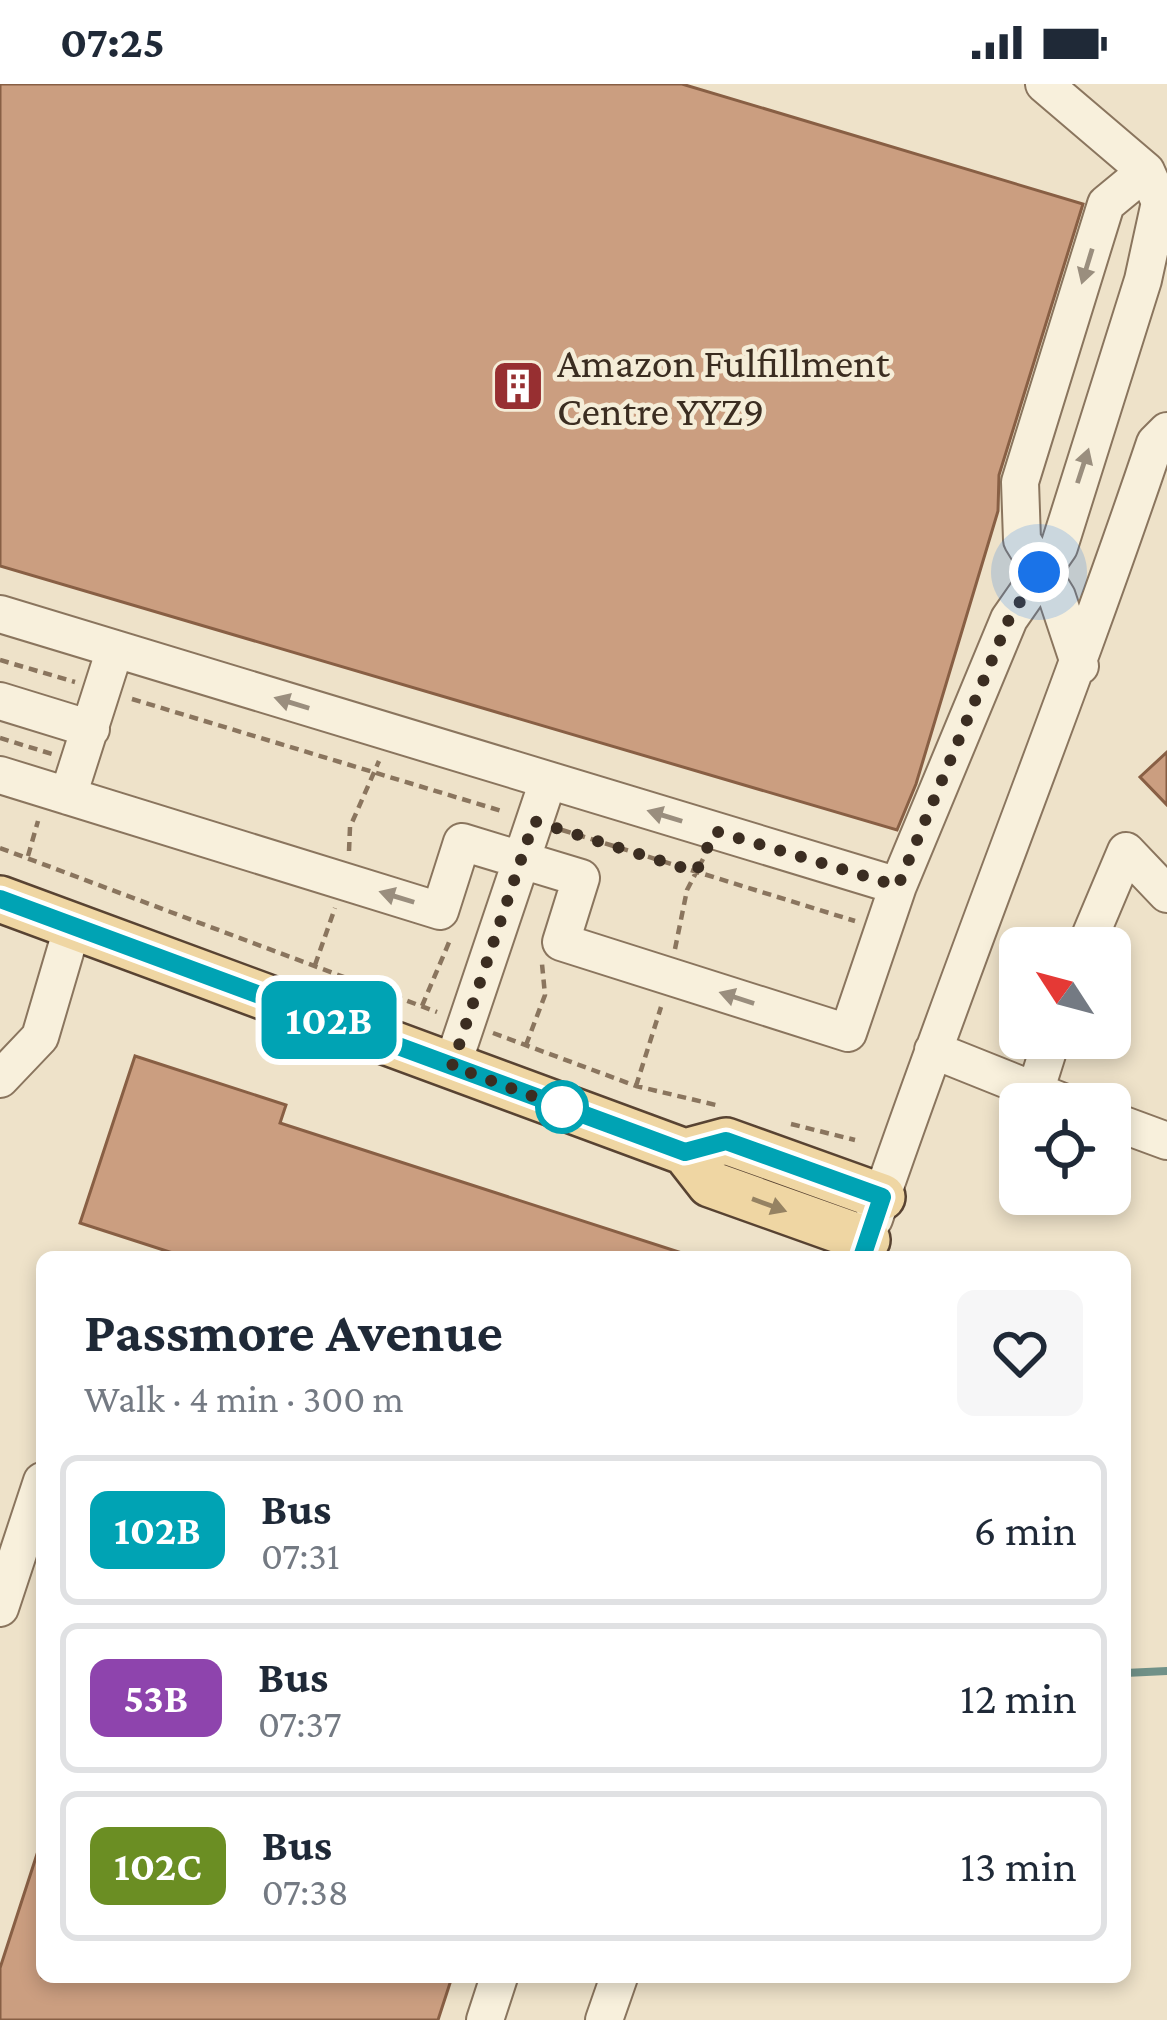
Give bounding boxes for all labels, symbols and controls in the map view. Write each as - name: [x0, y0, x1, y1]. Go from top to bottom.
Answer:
- text: 07:25: [60, 17, 165, 67]
- one-way arrow: [1077, 248, 1095, 285]
- place label: Amazon Fulfillment Centre YYZ9: [557, 339, 891, 434]
- building icon: Amazon Fulfillment Centre YYZ9: [490, 358, 546, 414]
- one-way arrow: [1074, 447, 1093, 483]
- your location: [1009, 542, 1069, 602]
- one-way arrow: [273, 693, 310, 711]
- one-way arrow: [646, 806, 683, 824]
- one-way arrow: [379, 887, 415, 905]
- north arrow: [999, 927, 1131, 1059]
- map controls: [999, 927, 1131, 1215]
- line badge: 102B: [245, 981, 413, 1059]
- one-way arrow: [718, 988, 755, 1006]
- text: 102B: [286, 996, 372, 1043]
- unlabelled marker: [537, 1082, 587, 1132]
- button: locate: [999, 1083, 1131, 1215]
- one-way arrow: [752, 1197, 788, 1215]
- button: heart: [957, 1290, 1083, 1416]
- text: Passmore Avenue: [84, 1300, 503, 1363]
- text: Walk · 4 min · 300 m: [84, 1377, 404, 1420]
- text: Bus: [261, 1484, 331, 1534]
- text: 6 min: [974, 1505, 1077, 1555]
- text: 102B: [114, 1506, 201, 1553]
- text: 07:31: [261, 1534, 340, 1577]
- text: Bus: [258, 1652, 328, 1702]
- text: 12 min: [960, 1673, 1077, 1723]
- text: 53B: [124, 1674, 188, 1721]
- text: 07:37: [258, 1702, 342, 1745]
- text: Bus: [262, 1820, 332, 1870]
- text: 13 min: [960, 1841, 1077, 1891]
- text: 102C: [114, 1842, 202, 1889]
- text: 07:38: [262, 1870, 349, 1913]

